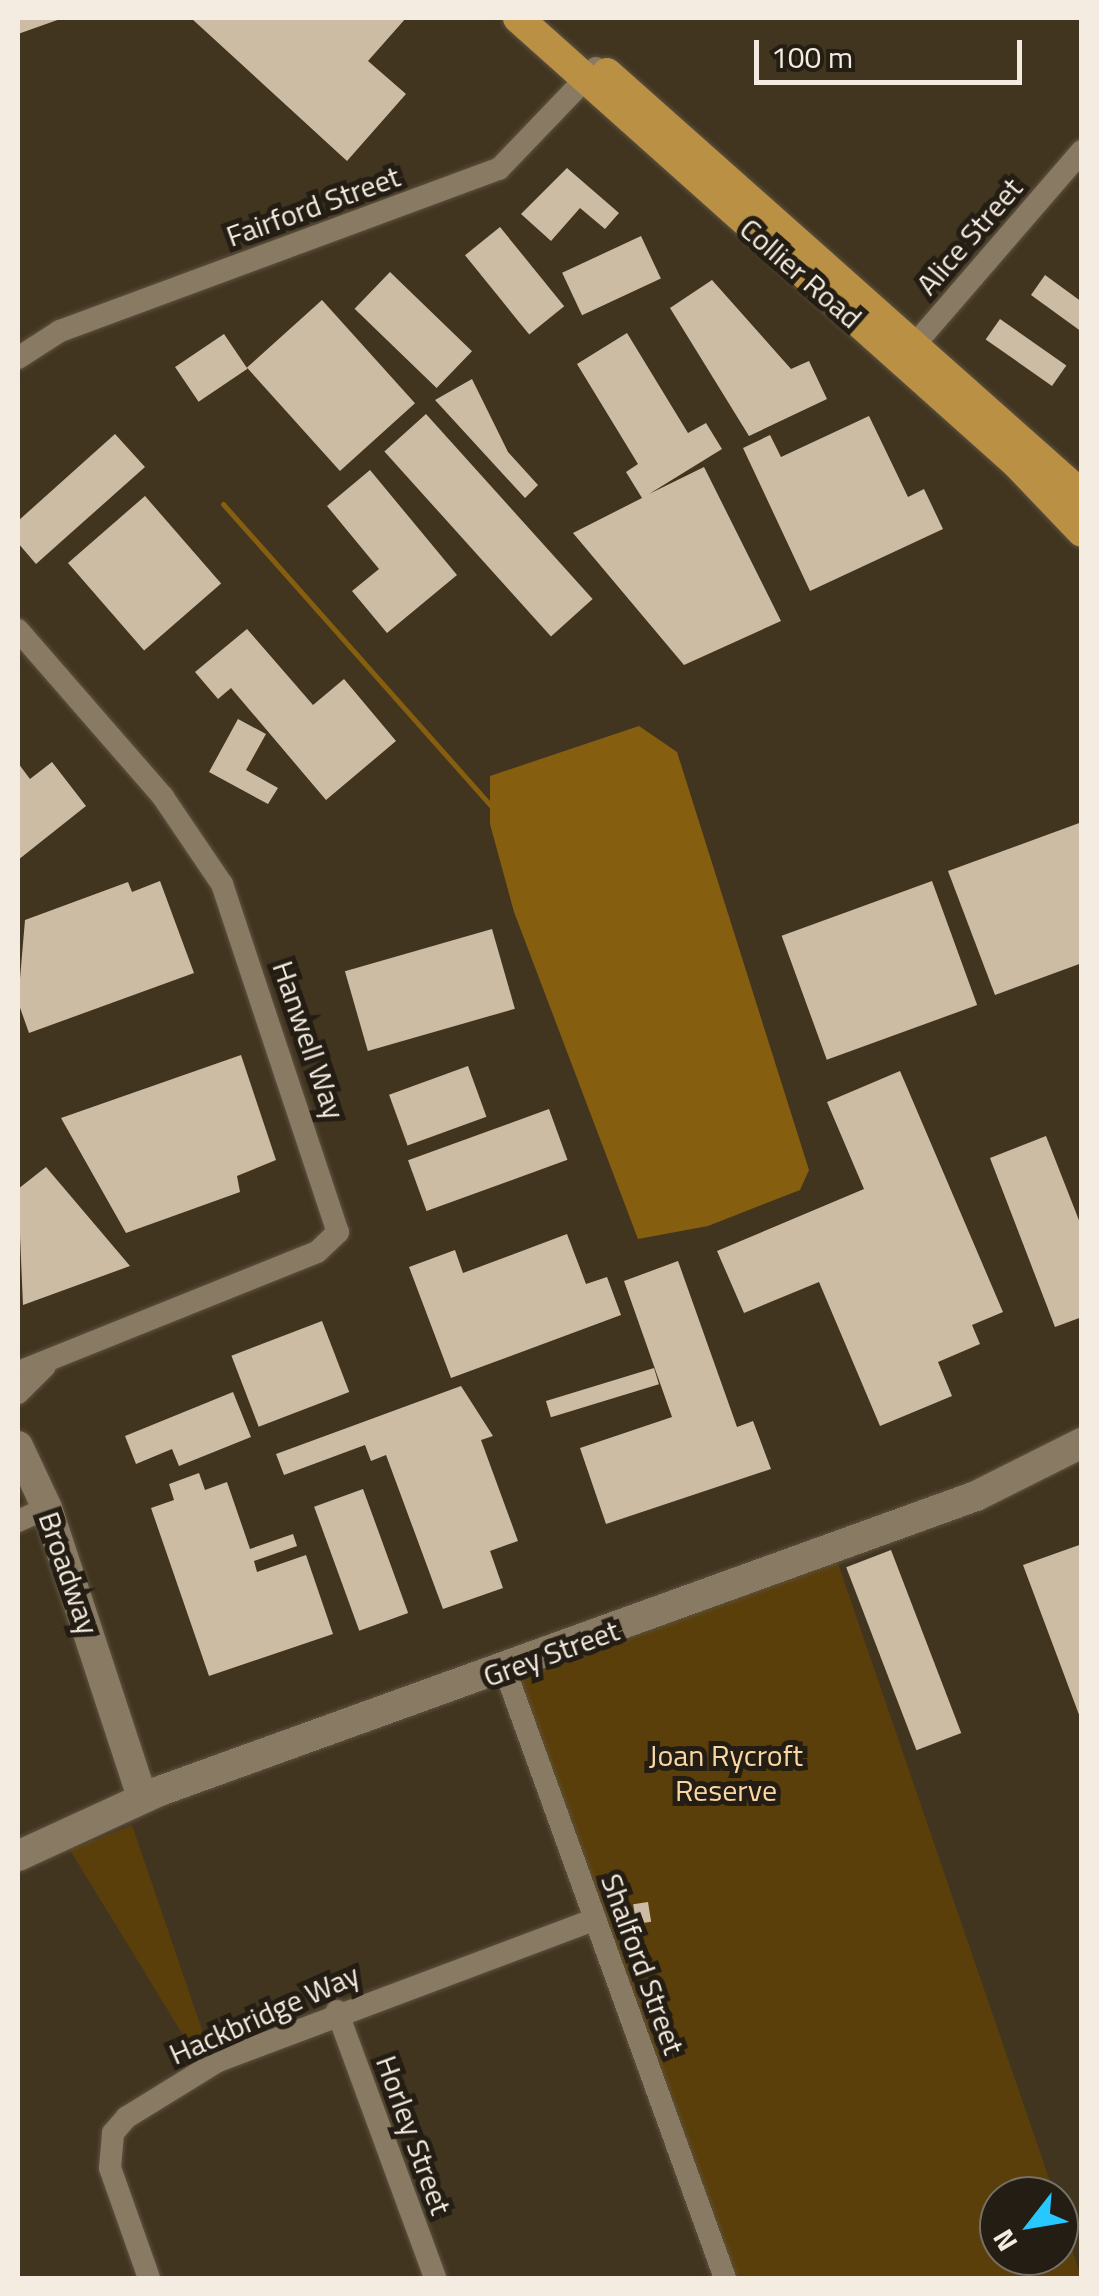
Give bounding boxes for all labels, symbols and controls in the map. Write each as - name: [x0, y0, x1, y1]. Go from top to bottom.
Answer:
- scale bar: [759, 20, 1026, 82]
- text: 100 m: [771, 34, 853, 80]
- street label: Fairford Street: [221, 158, 405, 254]
- street label: Alice Street: [908, 170, 1030, 302]
- street label: Collier Road: [733, 210, 869, 336]
- street label: Hanwell Way: [265, 956, 353, 1124]
- street label: Broadway: [31, 1507, 107, 1639]
- street label: Grey Street: [478, 1612, 624, 1694]
- park label: Joan Rycroft Reserve: [649, 1737, 803, 1808]
- street label: Shalford Street: [594, 1869, 692, 2059]
- street label: Hackbridge Way: [163, 1956, 365, 2072]
- street label: Horley Street: [369, 2051, 459, 2219]
- north arrow: [979, 2176, 1079, 2276]
- text: N: [981, 2221, 1028, 2260]

